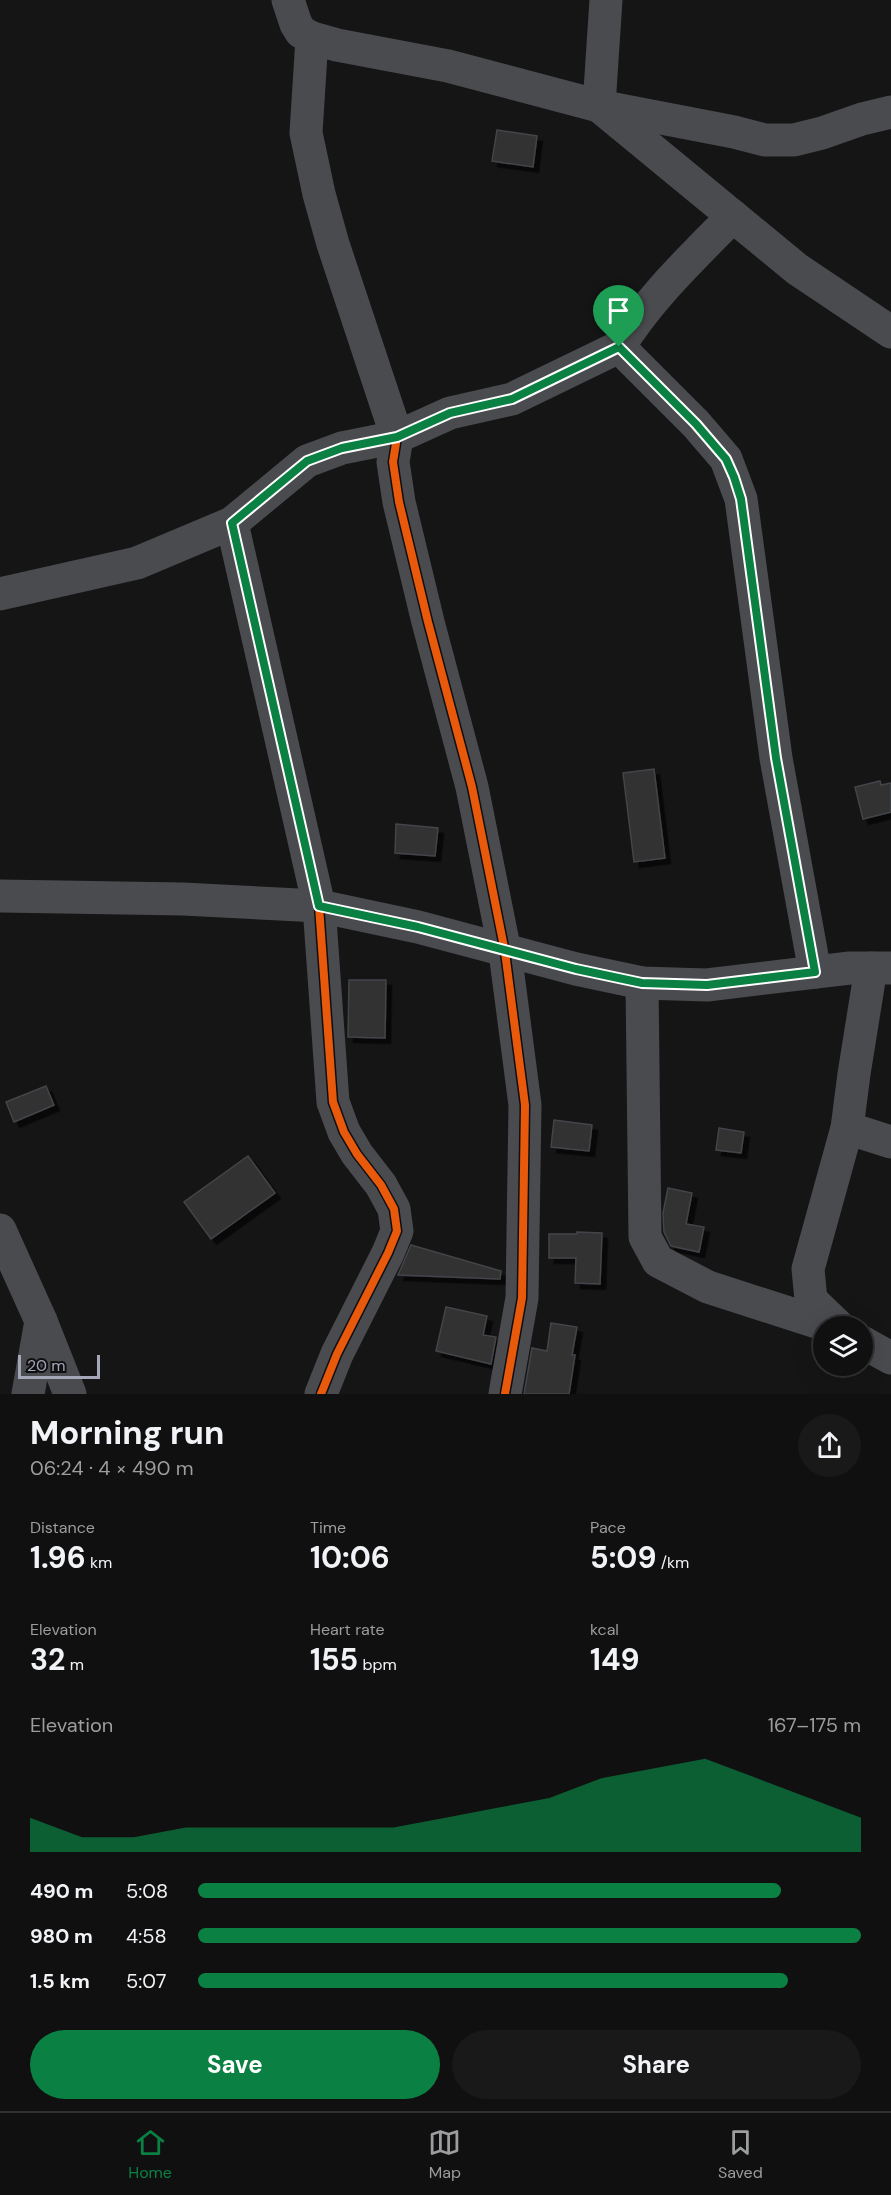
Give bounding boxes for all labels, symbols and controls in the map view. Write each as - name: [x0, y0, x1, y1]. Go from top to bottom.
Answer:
- pin: [593, 285, 644, 347]
- icon: arrive: [602, 294, 635, 327]
- map controls: [813, 1316, 873, 1376]
- button: layers: [813, 1316, 873, 1376]
- scale bar: [18, 1352, 100, 1380]
- text: 20 m: [27, 1355, 66, 1376]
- text: Morning run: [30, 1411, 224, 1454]
- button: share: [798, 1414, 861, 1477]
- text: 06:24 · 4 × 490 m: [30, 1455, 194, 1481]
- text: Distance: [30, 1517, 95, 1538]
- text: Time: [310, 1517, 346, 1538]
- text: Pace: [590, 1517, 626, 1538]
- text: 1.96: [30, 1538, 86, 1577]
- text: 10:06: [310, 1538, 390, 1577]
- text: 5:09: [590, 1538, 656, 1577]
- text: km: [86, 1552, 112, 1573]
- text: /km: [656, 1552, 689, 1573]
- text: Elevation: [30, 1619, 97, 1640]
- text: Heart rate: [310, 1619, 385, 1640]
- text: kcal: [590, 1619, 619, 1640]
- text: 32: [30, 1640, 65, 1679]
- text: 155: [310, 1640, 358, 1679]
- text: 149: [590, 1640, 639, 1679]
- text: m: [65, 1654, 84, 1675]
- text: bpm: [358, 1654, 397, 1675]
- text: Elevation: [30, 1712, 113, 1738]
- text: 167–175 m: [768, 1712, 861, 1738]
- text: 490 m: [30, 1878, 93, 1904]
- text: 5:08: [126, 1878, 168, 1904]
- text: 980 m: [30, 1923, 93, 1949]
- text: 4:58: [126, 1923, 167, 1949]
- text: 1.5 km: [30, 1968, 90, 1994]
- text: 5:07: [126, 1968, 166, 1994]
- button: Save: [30, 2030, 440, 2099]
- button: Share: [452, 2030, 861, 2099]
- tab: Home: [128, 2126, 172, 2183]
- tab: Map: [428, 2126, 461, 2183]
- tab: Saved: [718, 2126, 763, 2183]

